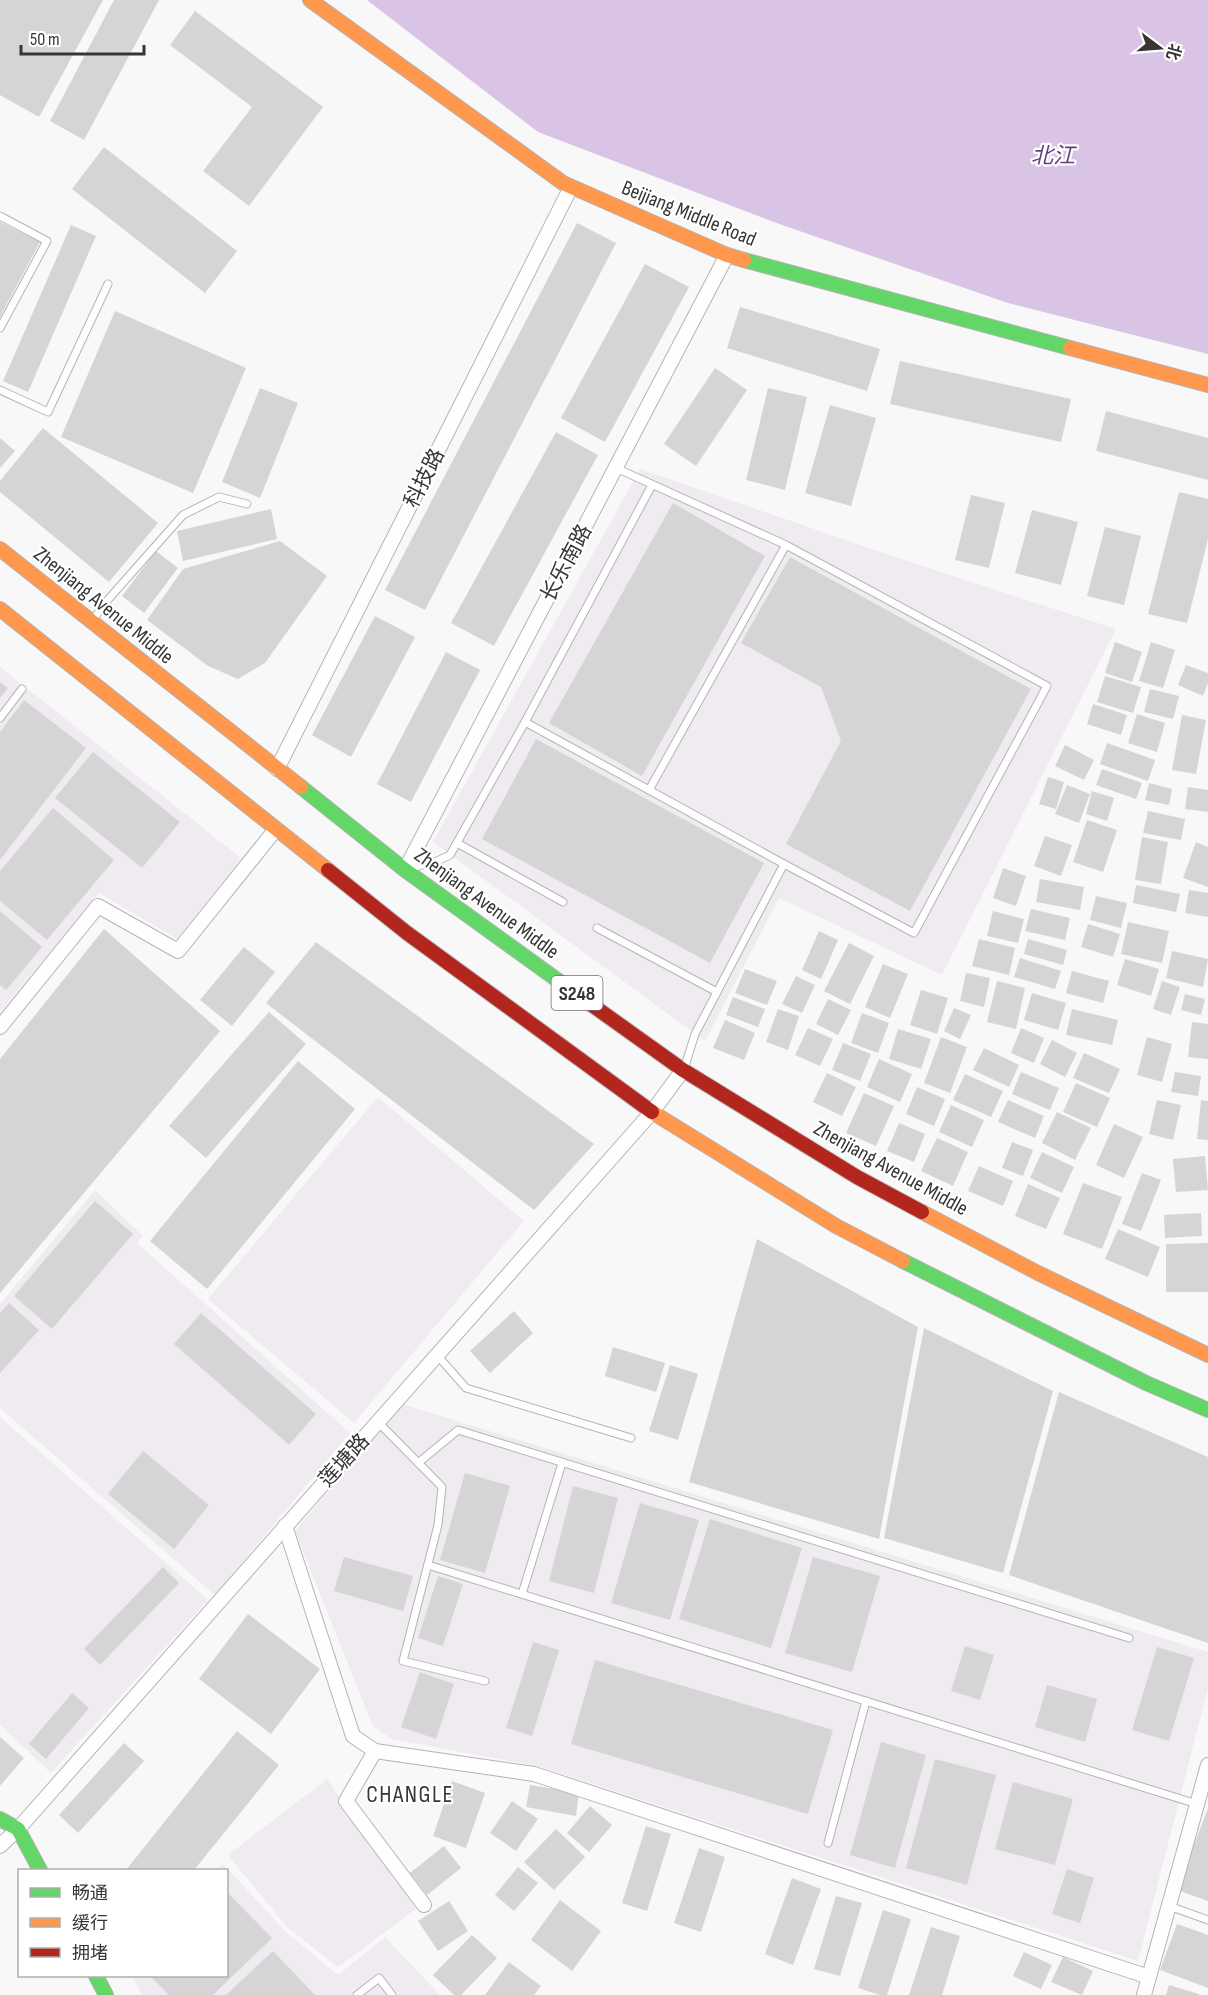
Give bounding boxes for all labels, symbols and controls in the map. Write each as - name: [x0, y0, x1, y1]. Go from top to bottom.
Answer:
- scale bar: [21, 18, 144, 56]
- north arrow: [1130, 18, 1190, 78]
- text: 50 m: [30, 29, 60, 50]
- text: 北: [1162, 41, 1184, 62]
- water label: 北江: [1031, 143, 1077, 170]
- street label: Beijiang Middle Road: [618, 175, 760, 252]
- street label: 科技路: [399, 444, 450, 512]
- street label: 长乐南路: [536, 520, 597, 606]
- street label: Zhenjiang Avenue Middle: [29, 541, 179, 669]
- street label: Zhenjiang Avenue Middle: [410, 843, 564, 964]
- road number: S248: [552, 976, 602, 1010]
- street label: Zhenjiang Avenue Middle: [809, 1116, 972, 1221]
- street label: 莲塘路: [314, 1429, 375, 1492]
- district label: CHANGLE: [366, 1780, 454, 1809]
- legend: [18, 1869, 228, 1977]
- text: 畅通: [72, 1883, 108, 1904]
- text: 缓行: [72, 1913, 108, 1934]
- text: 拥堵: [72, 1943, 108, 1964]

